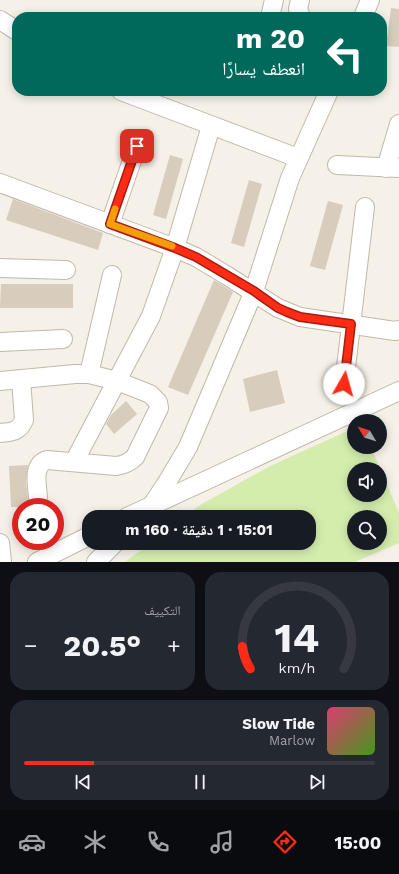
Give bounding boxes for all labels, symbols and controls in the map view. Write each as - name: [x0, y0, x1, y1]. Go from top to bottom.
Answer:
- text: 20 m: [236, 22, 305, 55]
- icon: left: [319, 28, 371, 80]
- text: انعطف يسارًا: [222, 58, 305, 79]
- pin: [120, 129, 154, 163]
- icon: arrive: [126, 135, 148, 157]
- position arrow: [323, 363, 365, 405]
- north arrow: [347, 414, 387, 454]
- map controls: [347, 414, 387, 550]
- button: sound: [347, 462, 387, 502]
- speed limit sign: 20: [12, 498, 64, 550]
- button: search: [347, 510, 387, 550]
- text: 15:01 · 1 دقيقة · 160 m: [125, 521, 273, 539]
- text: التكييف: [144, 603, 181, 618]
- text: 14: [274, 613, 319, 662]
- text: 20.5°: [63, 628, 141, 663]
- text: −: [24, 633, 37, 658]
- text: +: [167, 633, 180, 658]
- text: km/h: [278, 660, 315, 676]
- text: Slow Tide: [242, 715, 315, 733]
- text: Marlow: [269, 733, 315, 748]
- icon: previous: [72, 771, 94, 793]
- icon: pause: [189, 771, 211, 793]
- icon: next: [306, 771, 328, 793]
- icon: car: [18, 828, 46, 856]
- icon: climate: [81, 828, 109, 856]
- icon: phone: [144, 828, 172, 856]
- icon: music: [208, 828, 236, 856]
- icon: directions: [271, 828, 299, 856]
- text: 15:00: [334, 832, 381, 853]

